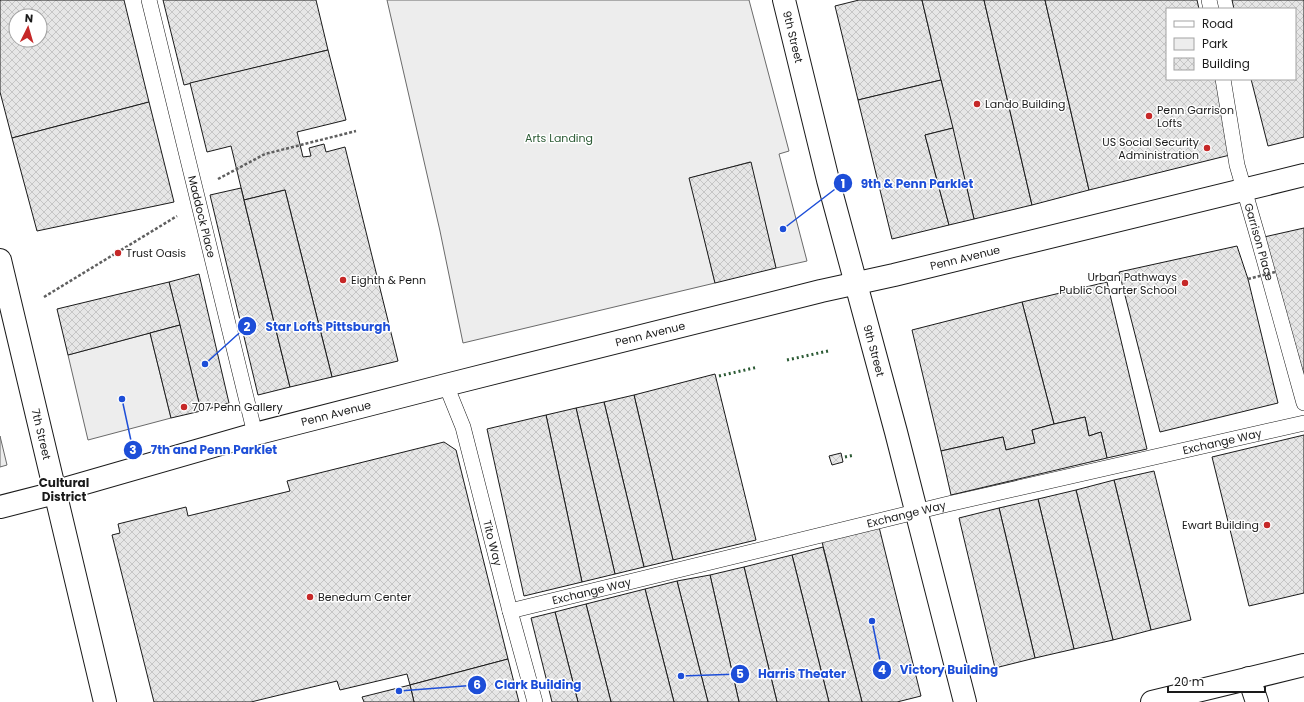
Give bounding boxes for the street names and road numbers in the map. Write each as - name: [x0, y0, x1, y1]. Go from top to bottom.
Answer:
- street label: 9th Street: [779, 9, 807, 65]
- street label: Maddock Place: [184, 174, 220, 260]
- street label: Garrison Place: [1240, 201, 1278, 282]
- street label: Penn Avenue: [928, 241, 1002, 274]
- street label: Penn Avenue: [613, 317, 687, 350]
- street label: 9th Street: [859, 323, 889, 378]
- street label: Penn Avenue: [299, 397, 373, 430]
- street label: 7th Street: [28, 407, 55, 461]
- street label: Exchange Way: [1181, 425, 1264, 458]
- street label: Exchange Way: [865, 497, 948, 532]
- street label: Tito Way: [479, 518, 506, 569]
- street label: Exchange Way: [550, 574, 633, 608]

